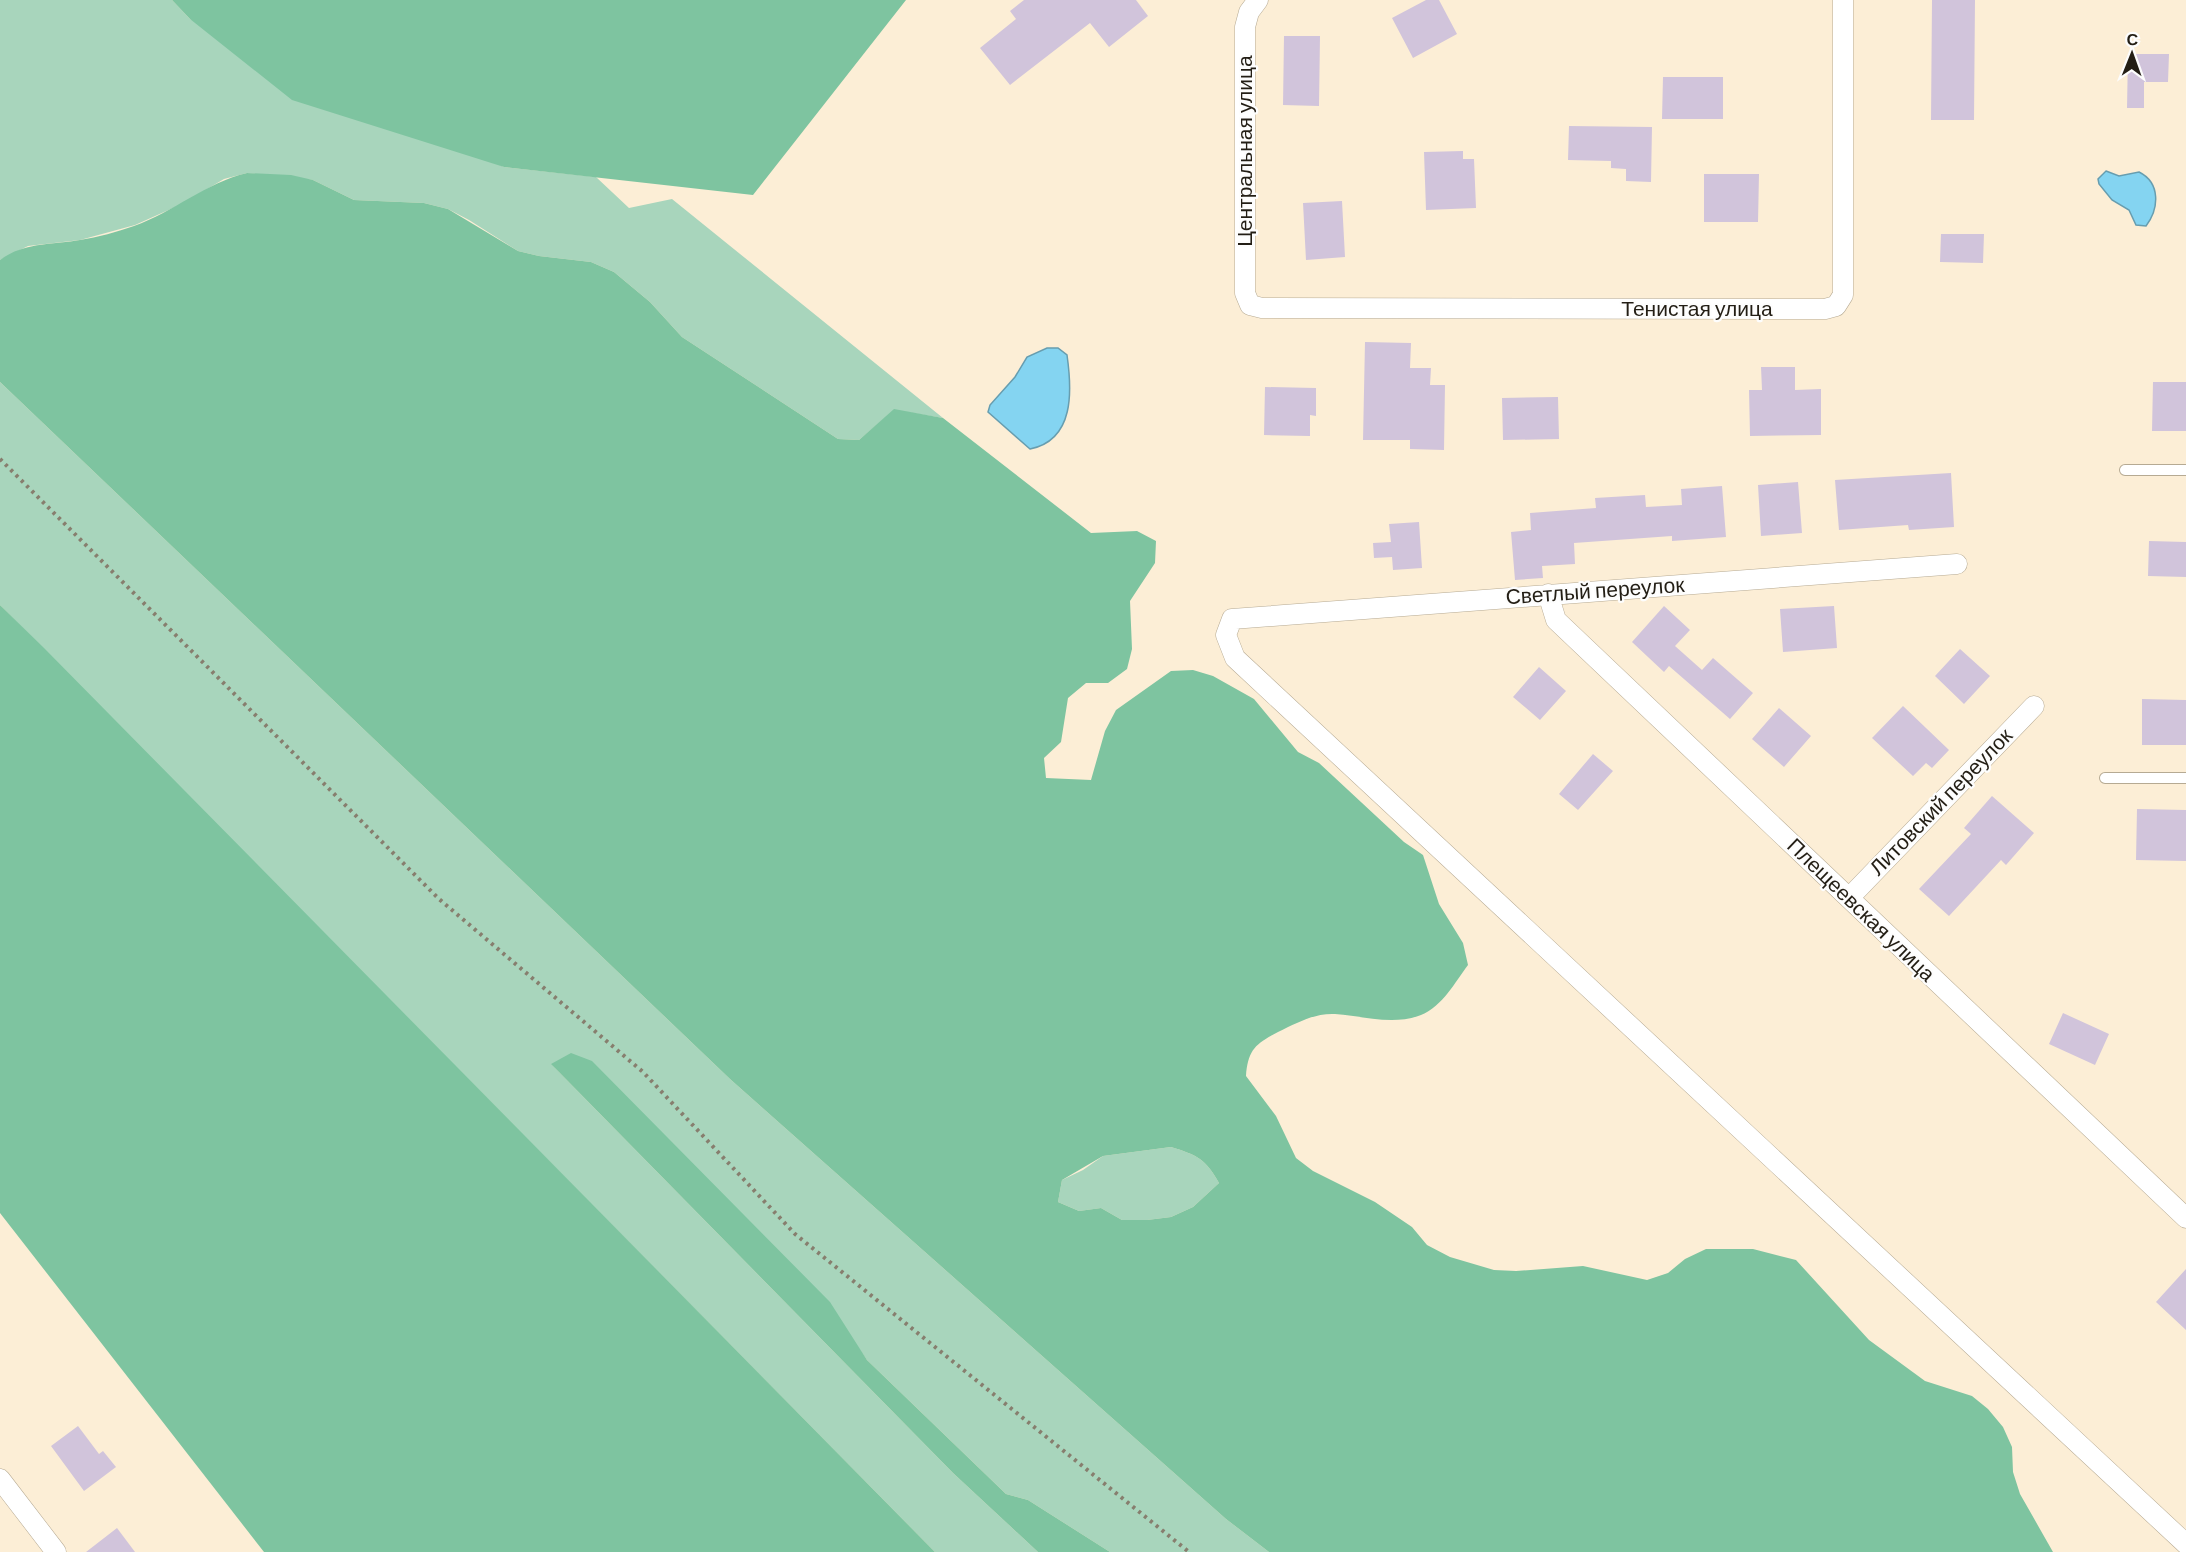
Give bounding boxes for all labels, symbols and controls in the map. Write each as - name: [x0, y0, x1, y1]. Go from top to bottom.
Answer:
- north arrow: [2102, 24, 2162, 84]
- text: С: [2126, 29, 2139, 48]
- street label: Центральная улица: [1231, 55, 1256, 247]
- street label: Тенистая улица: [1621, 295, 1773, 320]
- street label: Светлый переулок: [1505, 571, 1686, 608]
- street label: Литовский переулок: [1863, 722, 2017, 880]
- street label: Плещеевская улица: [1783, 832, 1941, 986]

